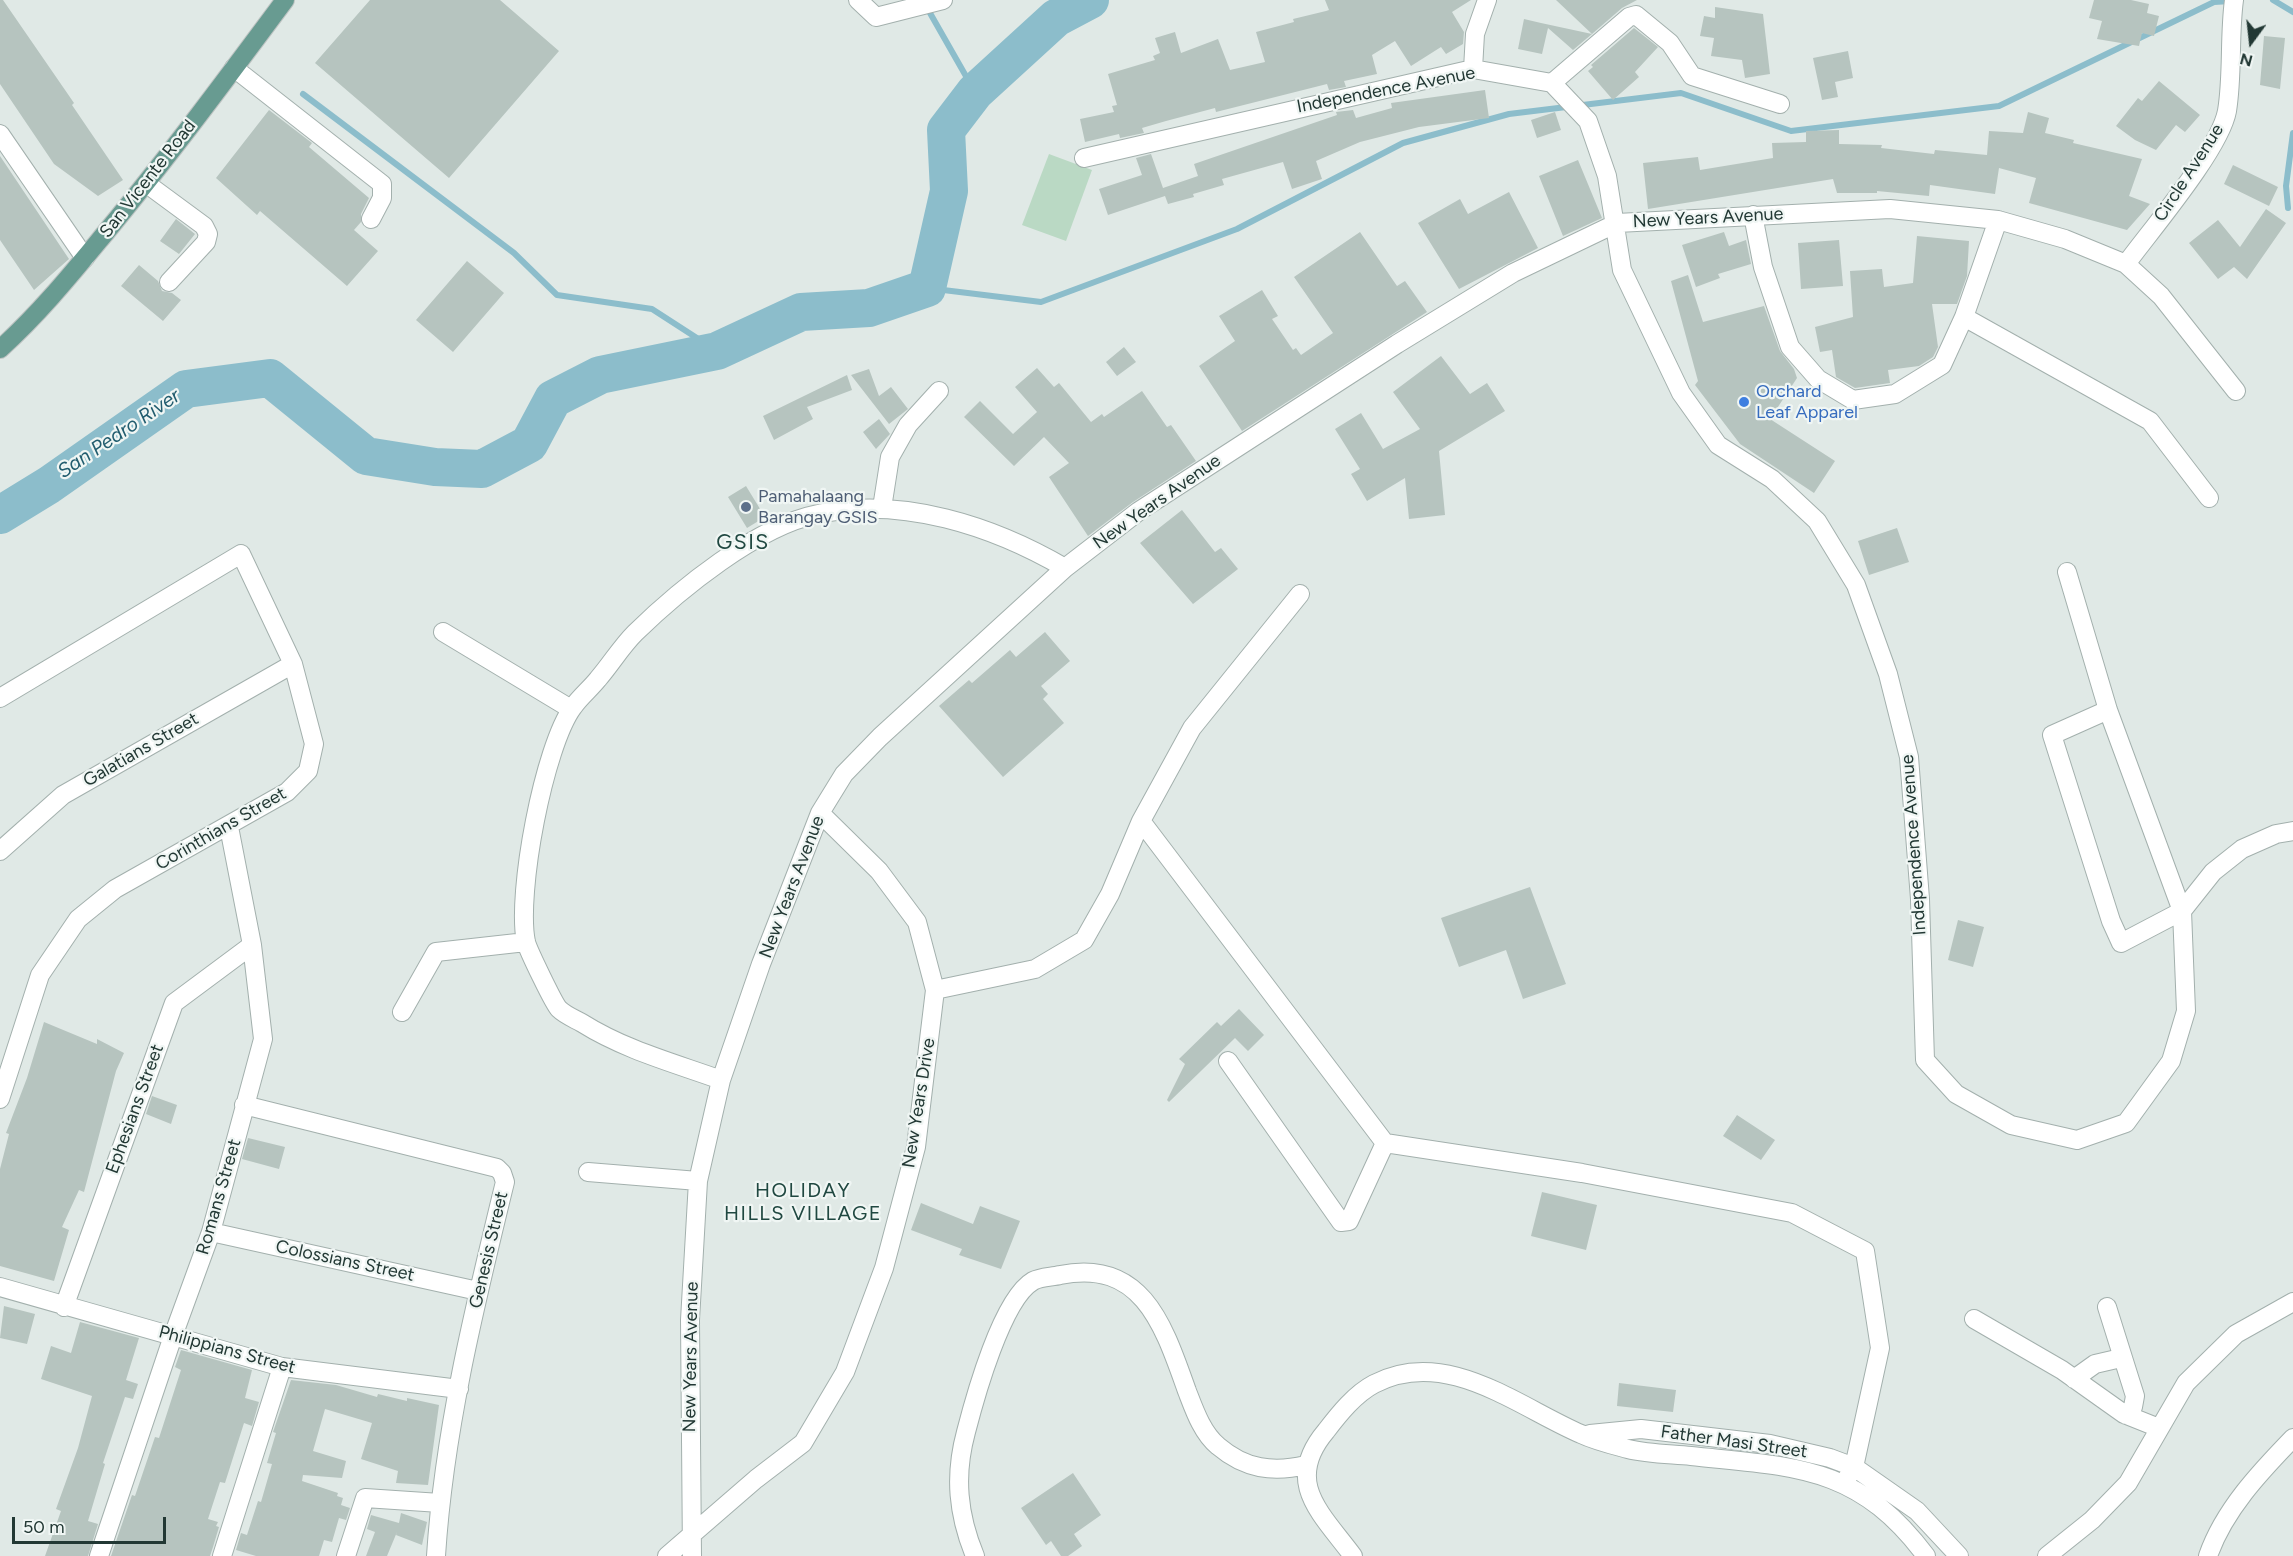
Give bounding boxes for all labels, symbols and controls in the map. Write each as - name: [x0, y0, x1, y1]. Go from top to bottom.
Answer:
- north arrow: [2221, 12, 2281, 72]
- text: N: [2238, 49, 2255, 71]
- street label: Independence Avenue: [1295, 62, 1477, 118]
- street label: San Vicente Road: [95, 116, 201, 242]
- street label: Circle Avenue: [2149, 120, 2229, 226]
- street label: New Years Avenue: [1632, 203, 1784, 233]
- place label: Orchard Leaf Apparel: [1756, 381, 1858, 424]
- water label: San Pedro River: [53, 384, 185, 484]
- marker: Orchard Leaf Apparel: [1737, 395, 1751, 409]
- street label: New Years Avenue: [1089, 450, 1225, 554]
- place label: Pamahalaang Barangay GSIS: [758, 486, 878, 528]
- marker: Pamahalaang Barangay GSIS: [739, 500, 753, 514]
- district label: GSIS: [716, 530, 770, 556]
- street label: Galatians Street: [80, 708, 202, 792]
- street label: Independence Avenue: [1897, 754, 1931, 936]
- street label: Corinthians Street: [152, 783, 290, 875]
- street label: New Years Avenue: [755, 813, 829, 961]
- street label: New Years Drive: [898, 1036, 940, 1170]
- street label: Ephesians Street: [102, 1041, 168, 1177]
- street label: Romans Street: [192, 1137, 246, 1257]
- district label: HOLIDAY HILLS VILLAGE: [724, 1179, 882, 1226]
- street label: Genesis Street: [465, 1190, 513, 1310]
- street label: Colossians Street: [274, 1236, 416, 1286]
- street label: New Years Avenue: [679, 1281, 703, 1433]
- street label: Philippians Street: [156, 1321, 298, 1379]
- street label: Father Masi Street: [1659, 1421, 1809, 1463]
- scale bar: [15, 1505, 170, 1543]
- text: 50 m: [23, 1516, 65, 1538]

